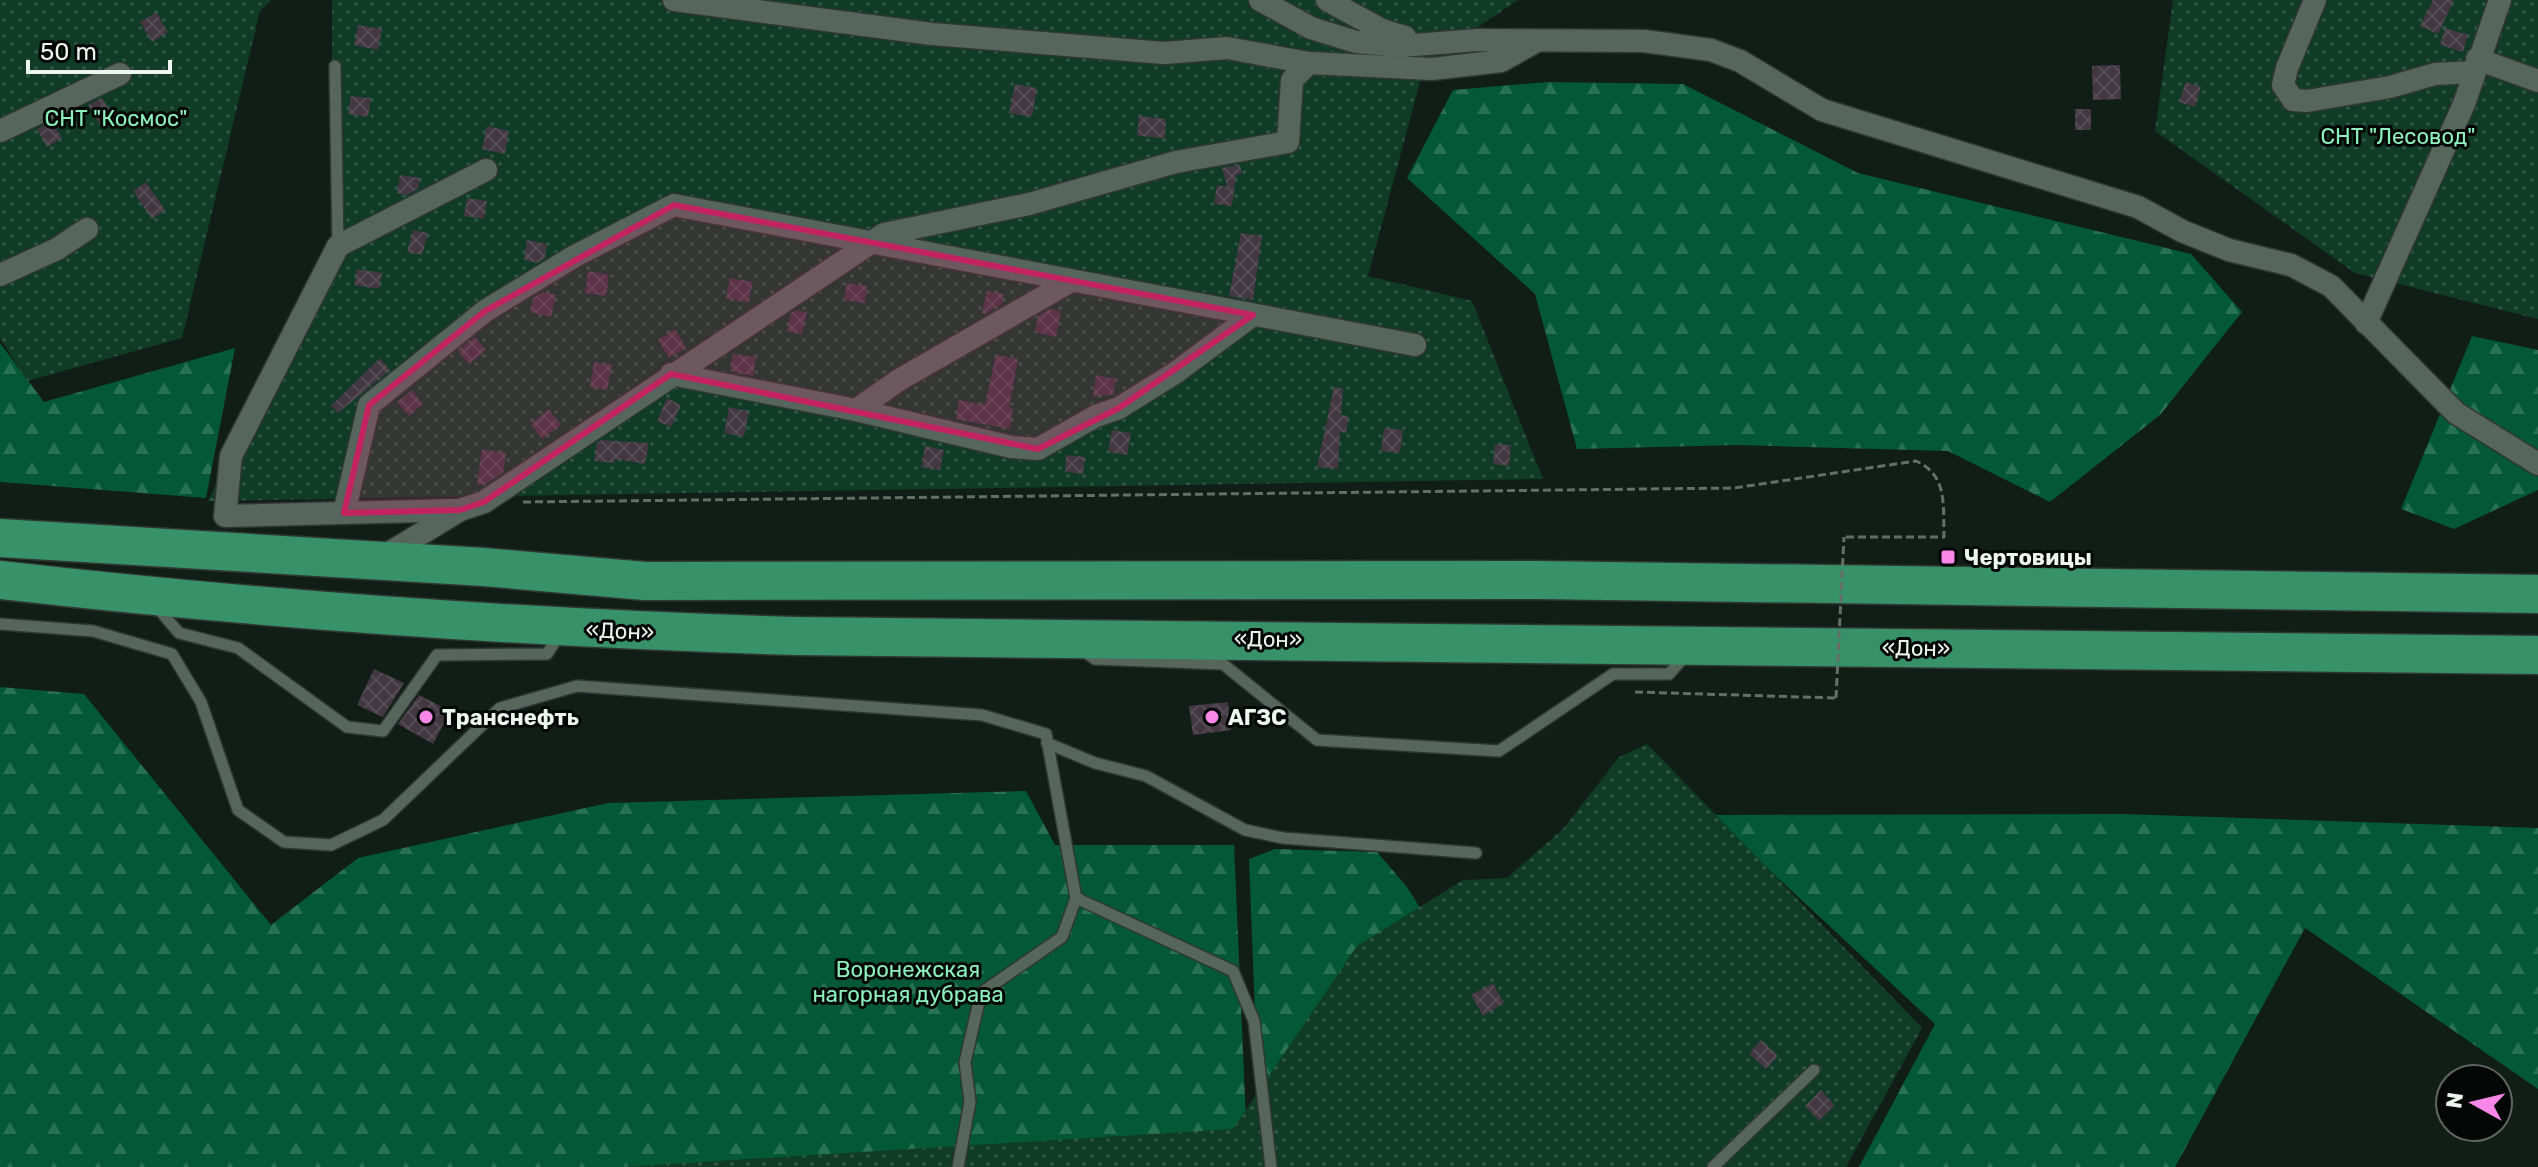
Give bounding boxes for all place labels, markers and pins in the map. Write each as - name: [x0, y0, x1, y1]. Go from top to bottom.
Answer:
- place label: Чертовицы: [1964, 544, 2092, 571]
- marker: Чертовицы: [1939, 548, 1957, 566]
- place label: Транснефть: [442, 704, 579, 731]
- place label: АГЗС: [1228, 704, 1286, 731]
- marker: Транснефть: [417, 708, 435, 726]
- marker: АГЗС: [1203, 708, 1221, 726]

